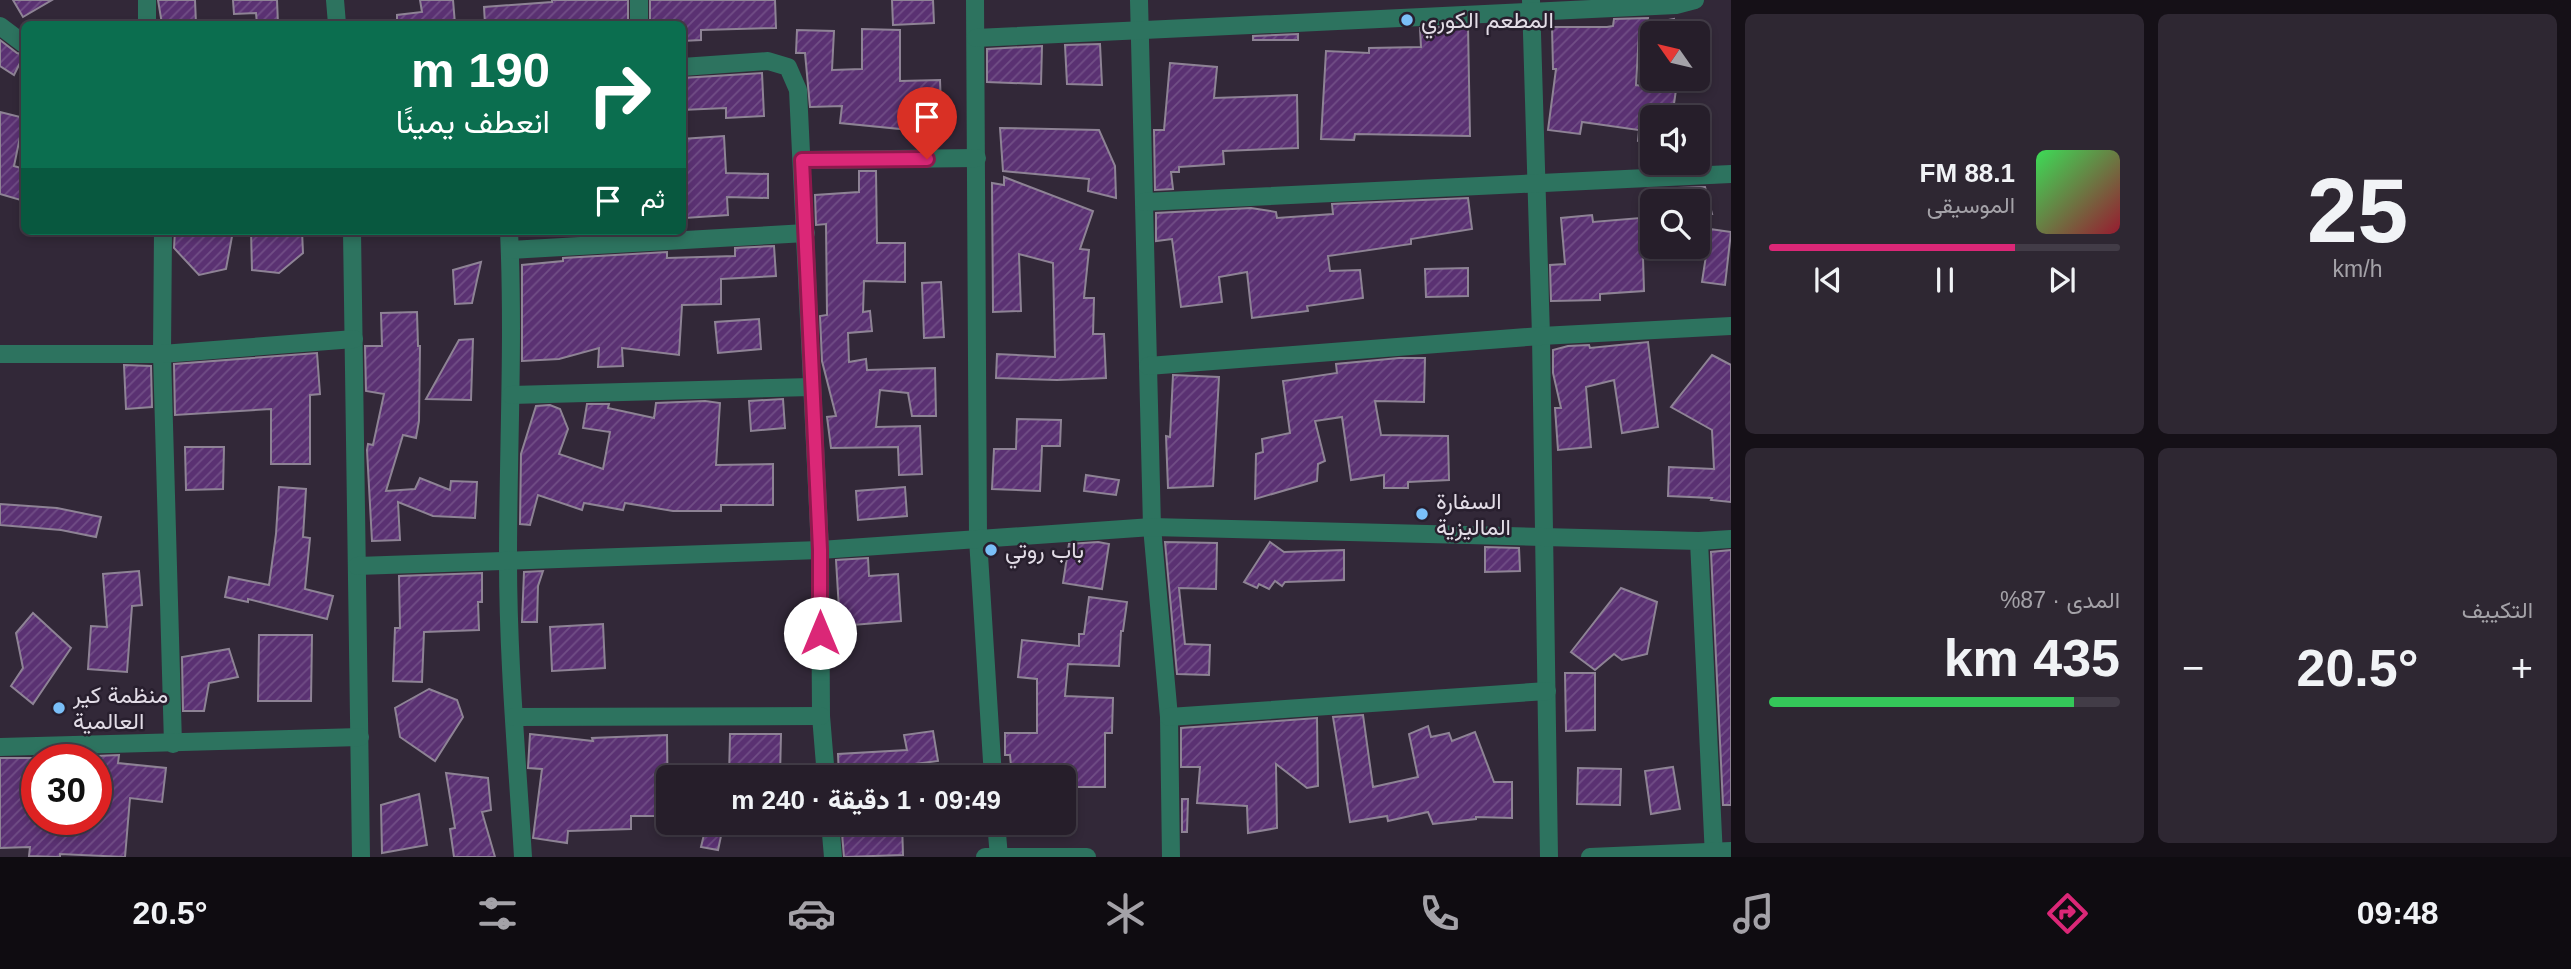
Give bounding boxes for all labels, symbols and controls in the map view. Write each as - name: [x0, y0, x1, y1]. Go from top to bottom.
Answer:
- place label: المطعم الكوري: [1421, 7, 1554, 39]
- marker: المطعم الكوري: [1399, 12, 1415, 28]
- north arrow: [1640, 21, 1710, 91]
- map controls: [1640, 21, 1710, 259]
- text: 190 m: [411, 43, 550, 97]
- icon: right: [574, 49, 665, 140]
- pin: [897, 87, 957, 159]
- icon: arrive: [908, 98, 946, 136]
- text: انعطف يمينًا: [396, 104, 550, 140]
- button: sound: [1640, 105, 1710, 175]
- text: 88.1 FM: [1920, 158, 2015, 188]
- text: 25: [2307, 160, 2408, 261]
- icon: arrive: [589, 182, 627, 220]
- text: ثم: [641, 184, 665, 214]
- button: search: [1640, 189, 1710, 259]
- text: الموسيقى: [1927, 192, 2015, 218]
- text: km/h: [2333, 256, 2382, 282]
- icon: previous: [1809, 261, 1847, 299]
- icon: pause: [1926, 261, 1964, 299]
- icon: next: [2043, 261, 2081, 299]
- place label: السفارة الماليزية: [1436, 488, 1511, 542]
- marker: السفارة الماليزية: [1414, 506, 1430, 522]
- place label: باب روتي: [1005, 537, 1084, 569]
- marker: باب روتي: [983, 542, 999, 558]
- text: المدى · 87%: [2000, 587, 2120, 613]
- position arrow: [783, 596, 857, 670]
- text: التكييف: [2462, 597, 2533, 623]
- text: 435 km: [1944, 629, 2120, 687]
- text: 20.5°: [2296, 639, 2419, 697]
- text: −: [2182, 647, 2204, 689]
- text: +: [2511, 647, 2533, 689]
- place label: منظمة كير العالمية: [72, 682, 168, 734]
- marker: منظمة كير العالمية: [51, 700, 67, 716]
- speed limit sign: 30: [21, 744, 112, 835]
- text: 09:49 · 1 دقيقة · 240 m: [731, 785, 1001, 815]
- icon: filters: [473, 889, 522, 938]
- icon: car: [787, 889, 836, 938]
- icon: climate: [1101, 889, 1150, 938]
- icon: phone: [1415, 889, 1464, 938]
- icon: music: [1729, 889, 1778, 938]
- icon: directions: [2043, 889, 2092, 938]
- text: 20.5°: [133, 895, 208, 931]
- text: 09:48: [2357, 895, 2439, 931]

